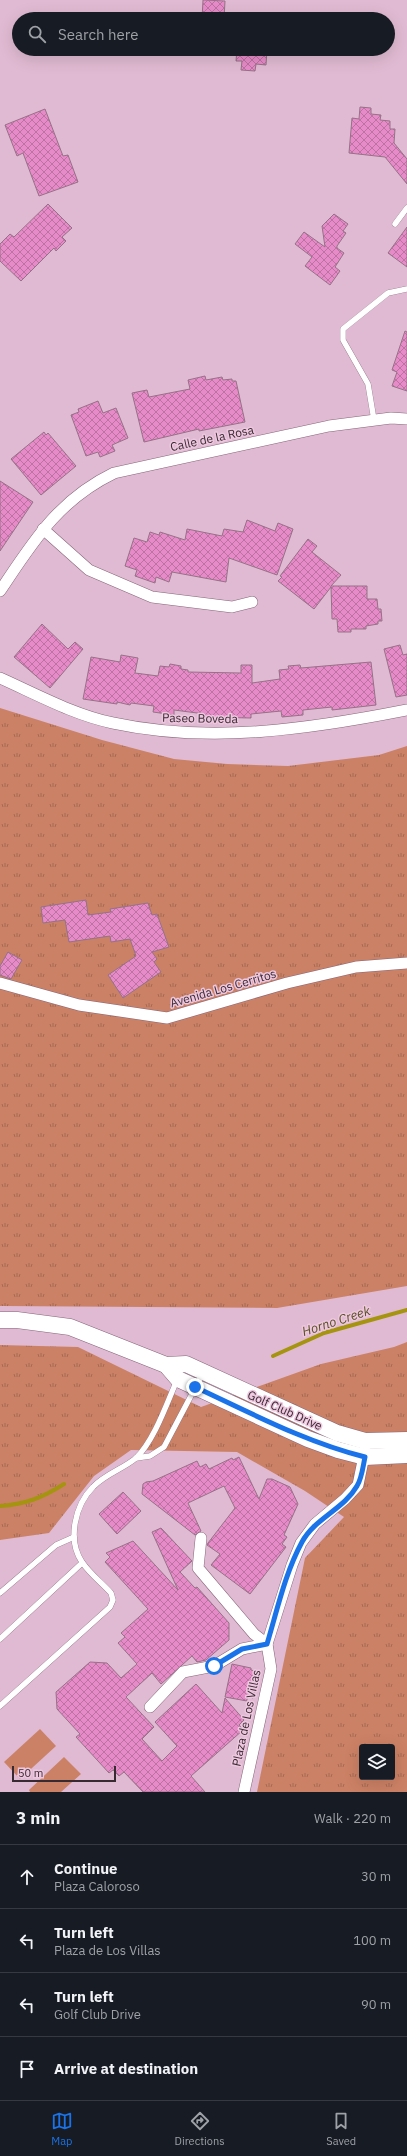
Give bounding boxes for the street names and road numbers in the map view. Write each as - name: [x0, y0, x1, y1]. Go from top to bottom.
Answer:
- street label: Calle de la Rosa: [169, 422, 256, 454]
- street label: Paseo Boveda: [162, 710, 239, 726]
- street label: Avenida Los Cerritos: [168, 966, 278, 1010]
- street label: Golf Club Drive: [245, 1387, 325, 1433]
- street label: Plaza de Los Villas: [228, 1668, 264, 1768]

